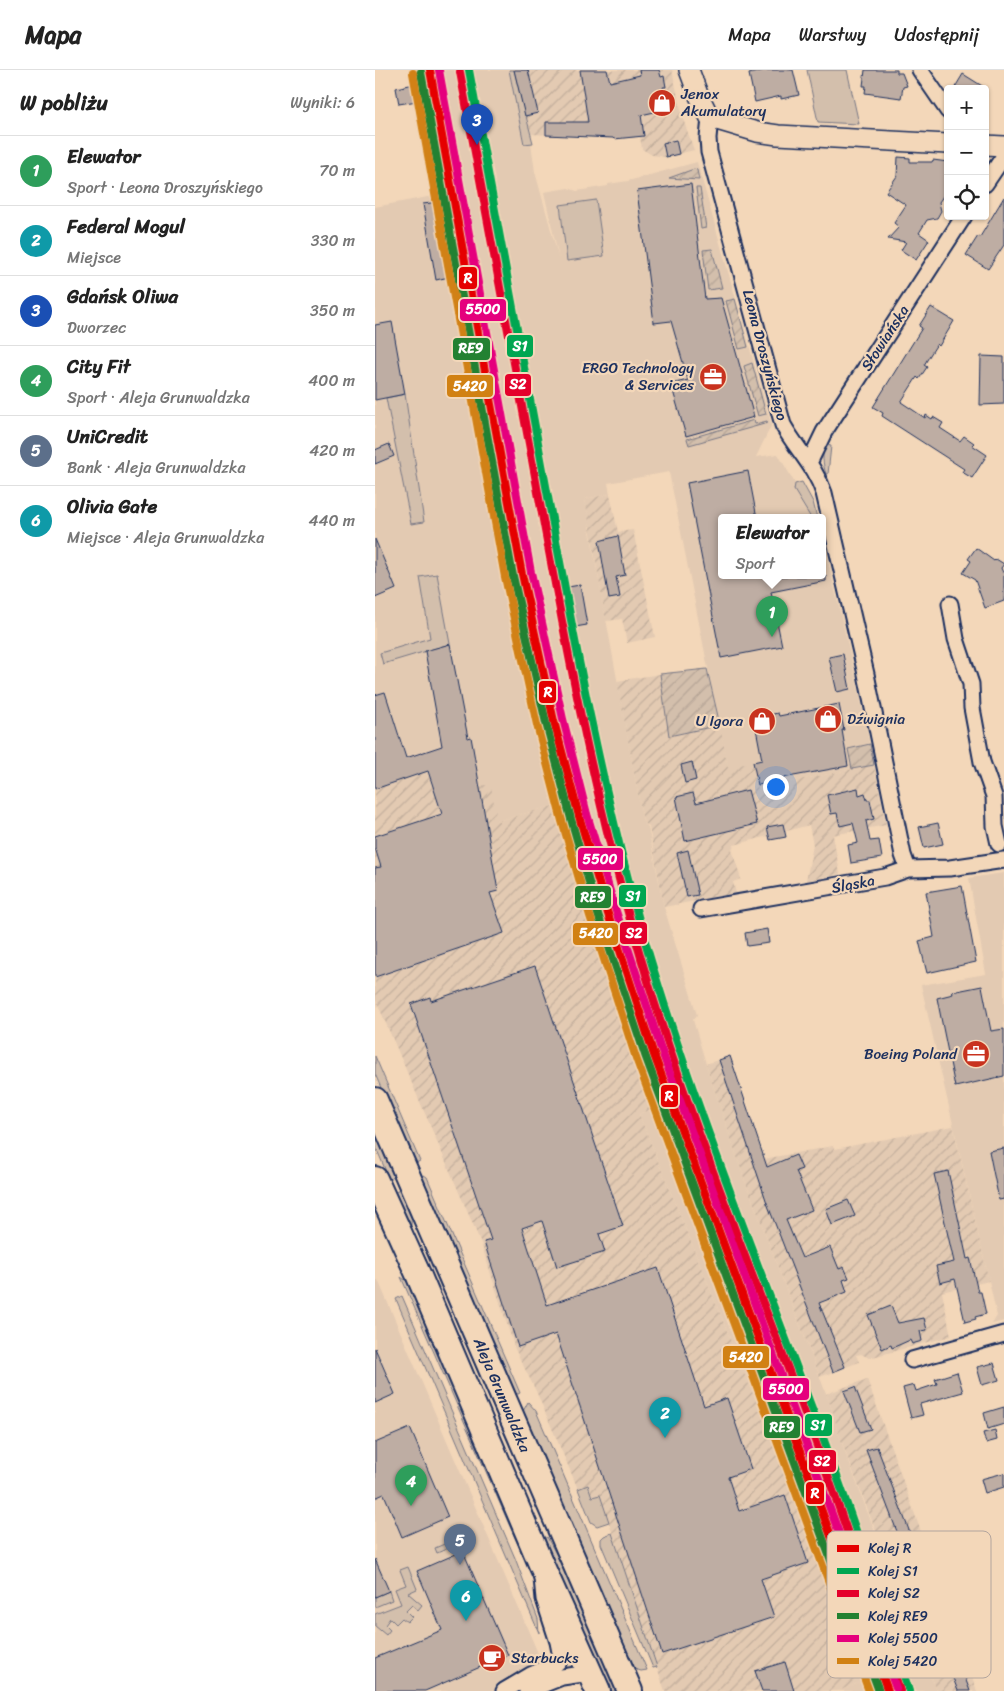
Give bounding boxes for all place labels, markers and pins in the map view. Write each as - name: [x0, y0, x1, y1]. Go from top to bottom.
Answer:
- place label: Jenox Akumulatory: [680, 81, 767, 124]
- shop icon: Jenox Akumulatory: [647, 88, 677, 118]
- pin: 3: [461, 104, 493, 145]
- place label: ERGO Technology & Services: [582, 355, 694, 398]
- office icon: ERGO Technology & Services: [698, 362, 728, 392]
- pin: 1: [756, 596, 788, 637]
- shop icon: Dźwignia: [813, 704, 843, 734]
- shop icon: U Igora: [747, 706, 777, 736]
- place label: Dźwignia: [847, 706, 905, 732]
- place label: U Igora: [696, 708, 743, 734]
- office icon: Boeing Poland: [961, 1039, 991, 1069]
- place label: Boeing Poland: [864, 1041, 958, 1067]
- pin: 2: [649, 1397, 681, 1438]
- pin: 4: [395, 1465, 427, 1506]
- pin: 5: [444, 1524, 476, 1565]
- pin: 6: [450, 1580, 482, 1621]
- cafe icon: Starbucks: [477, 1643, 507, 1673]
- place label: Starbucks: [511, 1645, 579, 1671]

